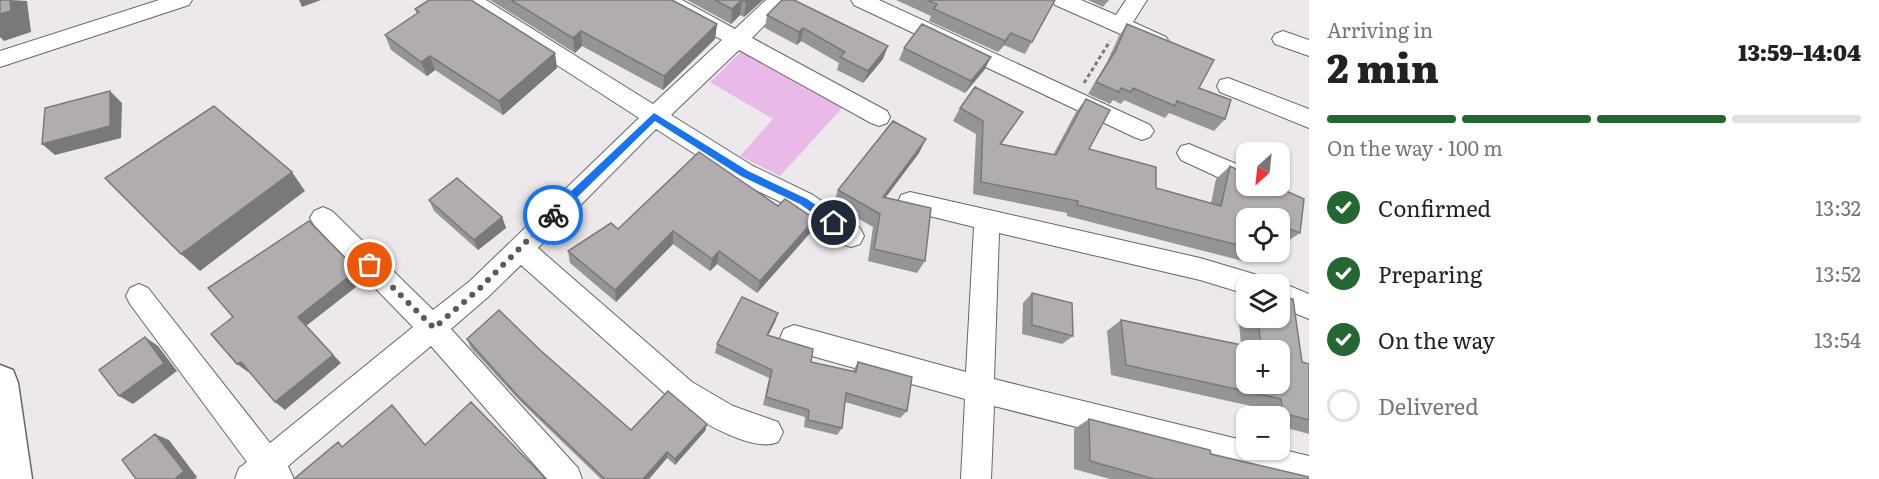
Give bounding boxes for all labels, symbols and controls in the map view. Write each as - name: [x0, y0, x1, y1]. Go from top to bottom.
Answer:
- text: Arriving in: [1327, 14, 1433, 44]
- text: 13:59–14:04: [1738, 35, 1861, 68]
- text: 2 min: [1327, 37, 1439, 95]
- text: On the way · 100 m: [1327, 132, 1503, 162]
- north arrow: [1236, 142, 1290, 196]
- map controls: [1236, 142, 1290, 460]
- courier: [523, 185, 583, 245]
- icon: check: [1327, 191, 1360, 224]
- text: Confirmed: [1378, 191, 1491, 224]
- text: 13:32: [1815, 192, 1861, 222]
- pin: [808, 197, 859, 248]
- icon: bike: [537, 199, 570, 232]
- icon: home: [817, 206, 850, 239]
- button: locate: [1236, 208, 1290, 262]
- pin: [344, 239, 395, 290]
- icon: bag: [353, 248, 386, 281]
- icon: check: [1327, 257, 1360, 290]
- text: Preparing: [1378, 257, 1482, 290]
- text: 13:52: [1815, 258, 1861, 288]
- button: layers: [1236, 274, 1290, 328]
- icon: check: [1327, 323, 1360, 356]
- text: On the way: [1378, 323, 1495, 356]
- text: 13:54: [1814, 324, 1861, 354]
- button: +: [1236, 340, 1290, 394]
- text: Delivered: [1378, 389, 1479, 422]
- button: −: [1236, 406, 1290, 460]

